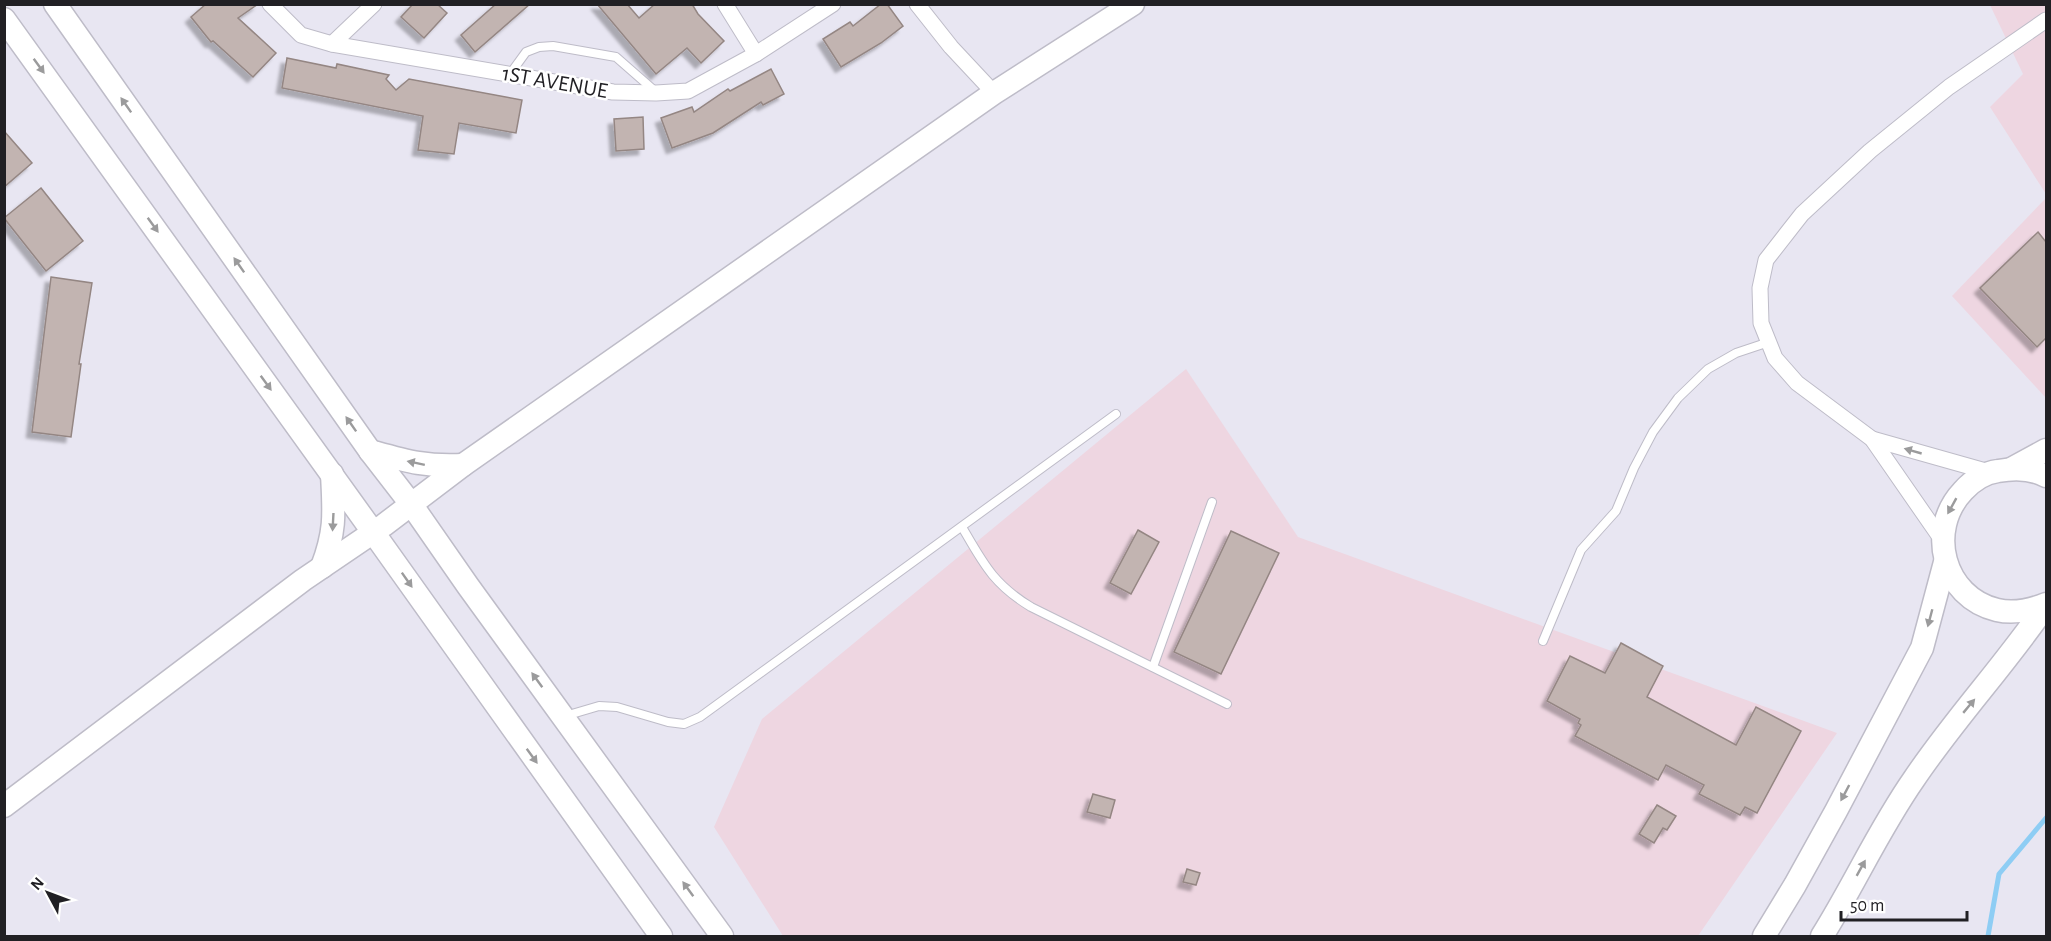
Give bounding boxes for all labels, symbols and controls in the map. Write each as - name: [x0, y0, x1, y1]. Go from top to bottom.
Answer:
- one-way arrow: [33, 58, 45, 74]
- street label: 1ST AVENUE: [501, 62, 610, 102]
- one-way arrow: [120, 98, 132, 114]
- one-way arrow: [146, 217, 158, 232]
- one-way arrow: [233, 257, 245, 273]
- one-way arrow: [260, 375, 272, 390]
- one-way arrow: [345, 416, 357, 432]
- one-way arrow: [1904, 445, 1922, 455]
- one-way arrow: [406, 458, 425, 467]
- one-way arrow: [1947, 498, 1957, 515]
- one-way arrow: [329, 512, 338, 531]
- one-way arrow: [401, 572, 412, 588]
- one-way arrow: [1925, 609, 1934, 627]
- one-way arrow: [531, 672, 543, 687]
- one-way arrow: [1963, 698, 1976, 714]
- one-way arrow: [526, 748, 538, 764]
- one-way arrow: [1840, 785, 1850, 802]
- one-way arrow: [1856, 859, 1866, 876]
- north arrow: [18, 863, 78, 923]
- text: N: [28, 874, 47, 893]
- one-way arrow: [682, 881, 694, 897]
- scale bar: [1841, 884, 1967, 922]
- text: 50 m: [1850, 897, 1884, 915]

